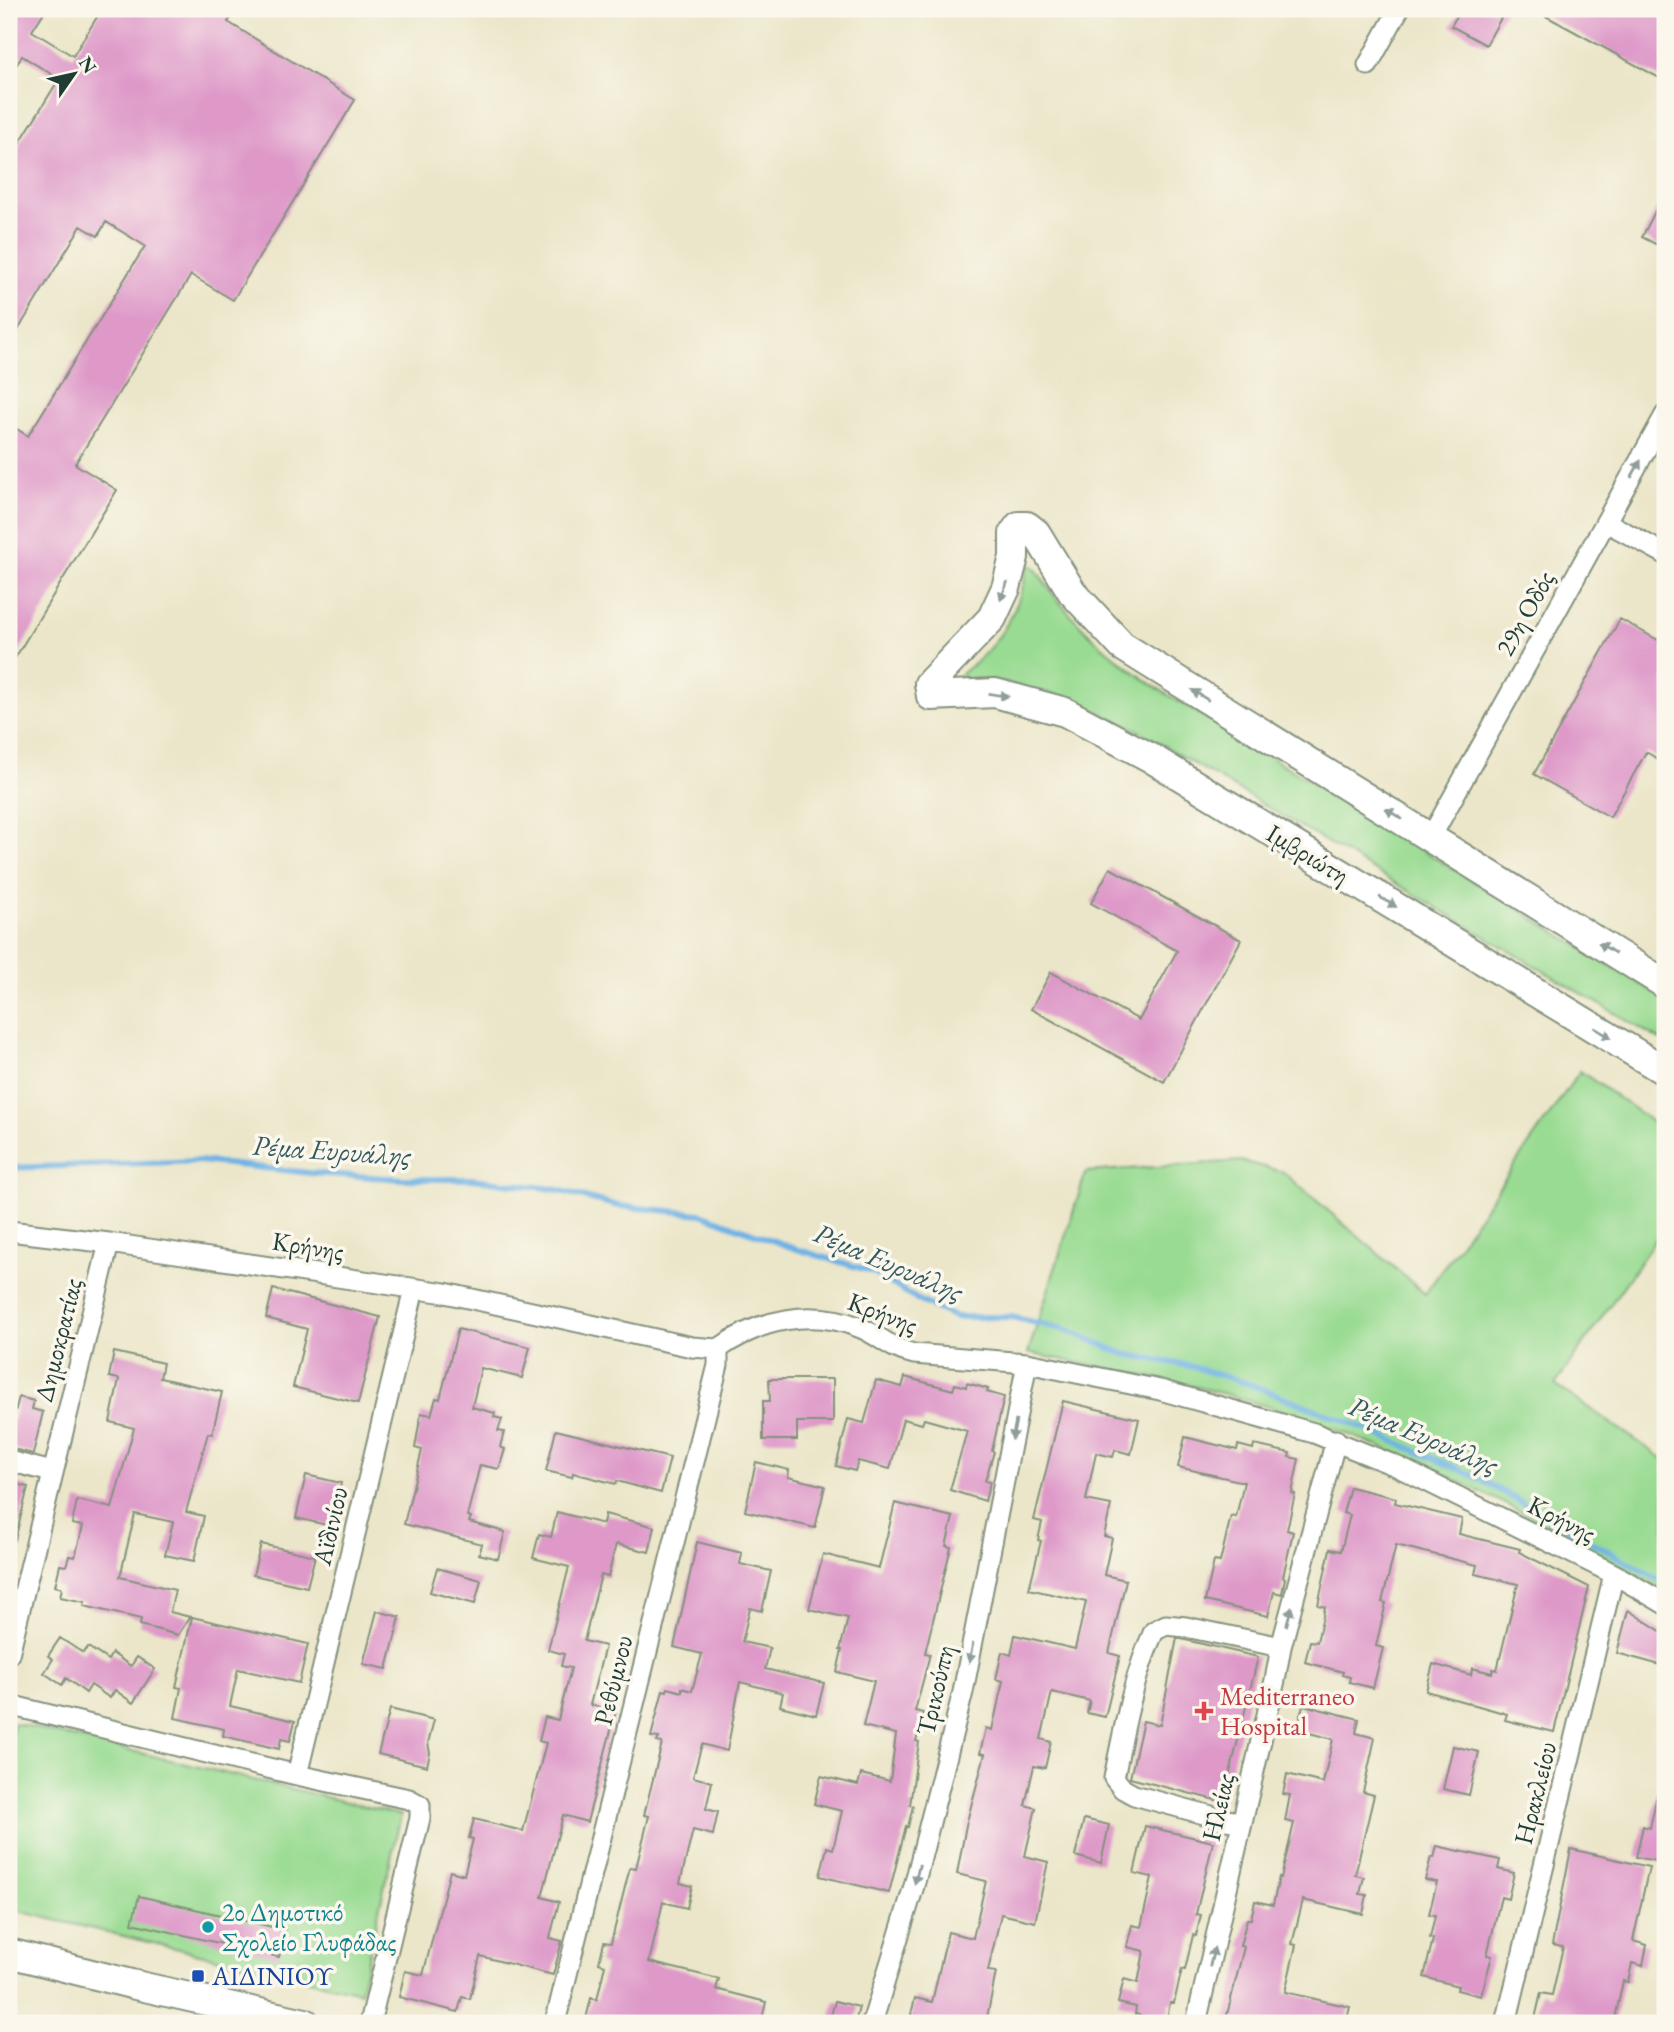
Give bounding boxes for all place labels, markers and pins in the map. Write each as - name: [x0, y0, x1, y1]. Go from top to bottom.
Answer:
- place label: Mediterraneo Hospital: [1220, 1679, 1355, 1743]
- marker: Mediterraneo Hospital: [1194, 1701, 1214, 1721]
- place label: 2ο Δημοτικό Σχολείο Γλυφάδας: [222, 1895, 396, 1959]
- marker: 2ο Δημοτικό Σχολείο Γλυφάδας: [200, 1919, 216, 1935]
- place label: ΑΙΔΙΝΙΟΥ: [211, 1959, 334, 1993]
- marker: ΑΙΔΙΝΙΟΥ: [190, 1968, 206, 1984]

